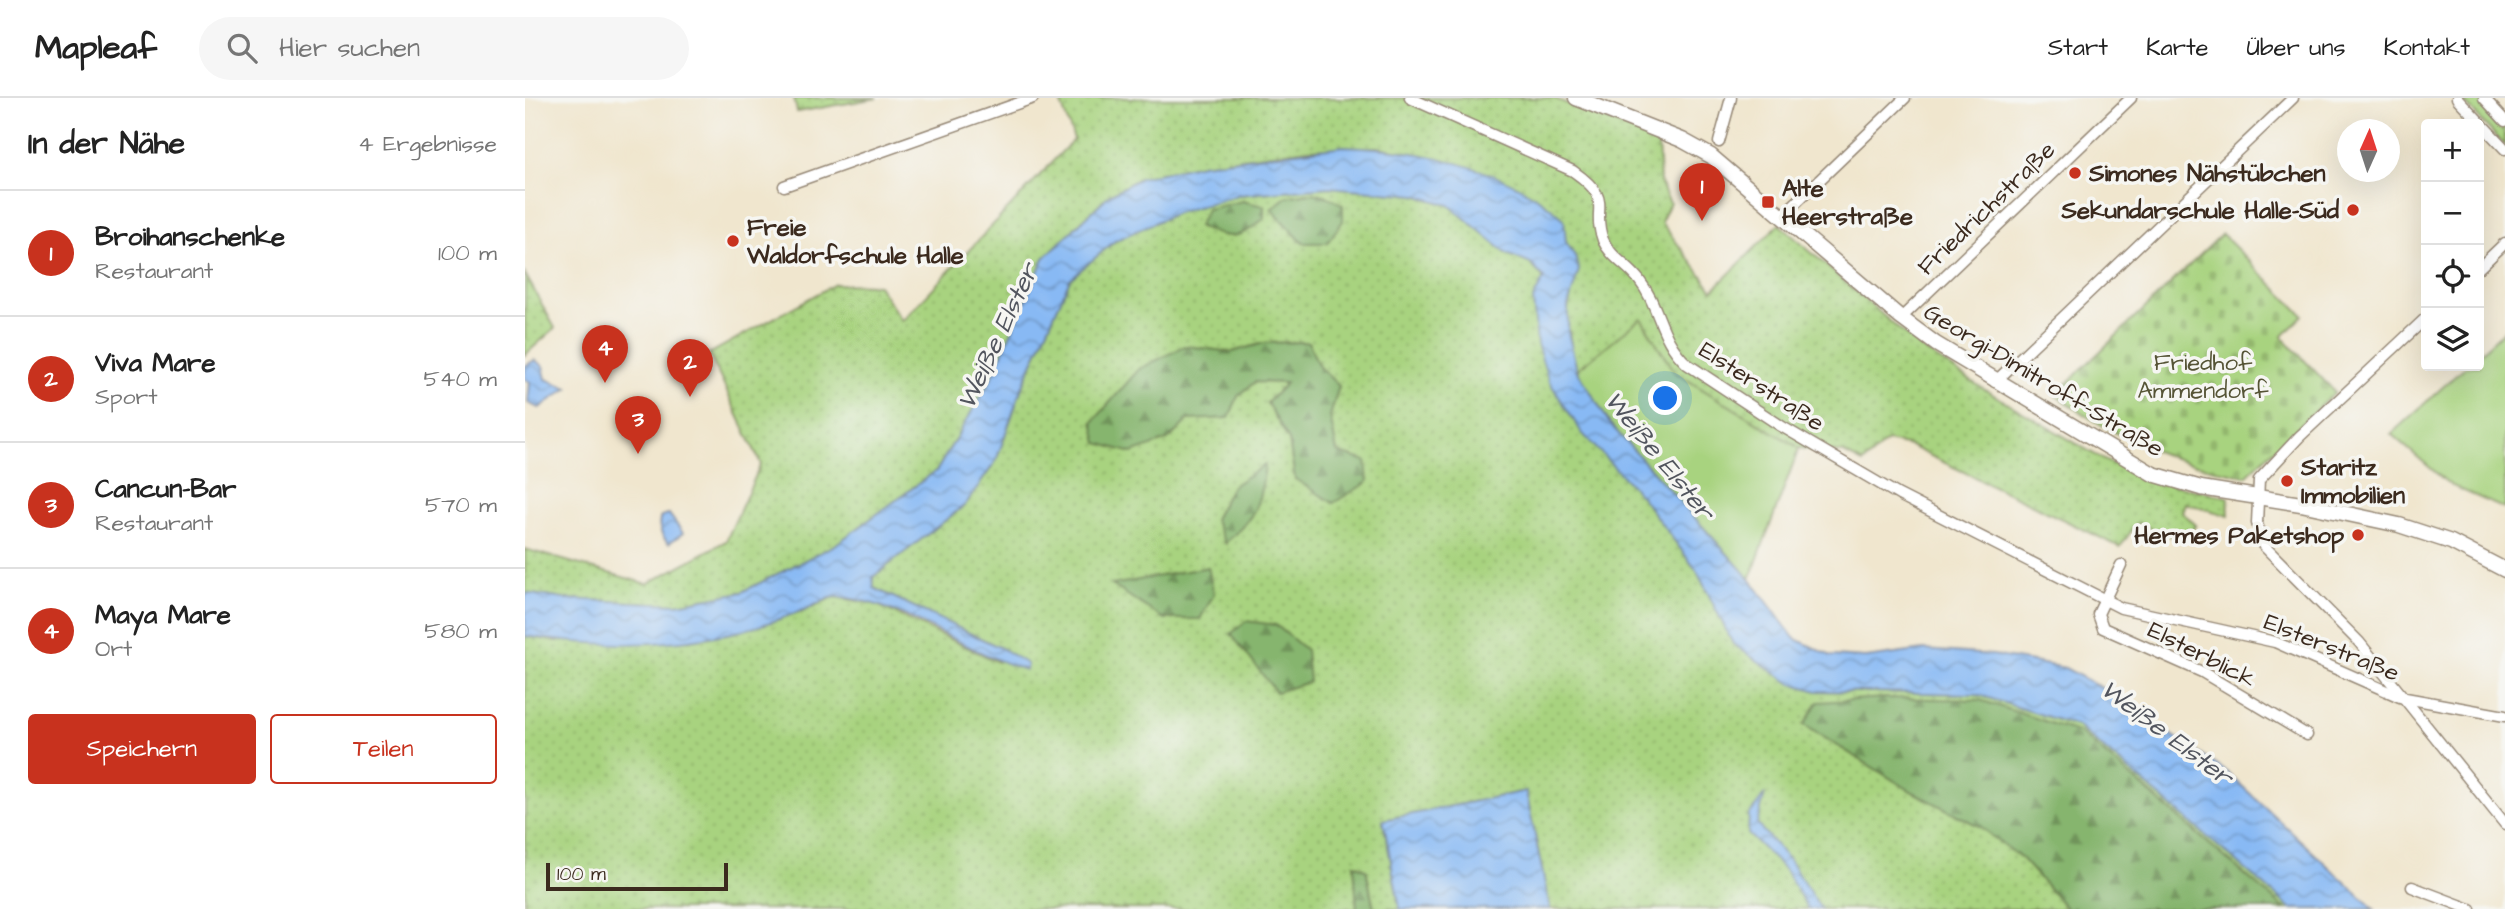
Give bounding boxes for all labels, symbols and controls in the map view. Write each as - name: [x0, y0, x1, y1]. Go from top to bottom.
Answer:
- search box: [199, 17, 689, 80]
- text: Mapleaf: [35, 25, 157, 71]
- icon: search: [223, 29, 261, 67]
- text: Hier suchen: [279, 30, 420, 66]
- text: Start: [2048, 31, 2108, 65]
- text: Karte: [2146, 31, 2209, 65]
- text: Über uns: [2247, 31, 2346, 65]
- text: Kontakt: [2384, 31, 2470, 65]
- north arrow: [2337, 119, 2400, 182]
- map controls: [2421, 119, 2484, 371]
- button: +: [2421, 119, 2484, 182]
- text: In der Nähe: [28, 123, 185, 165]
- text: 4 Ergebnisse: [358, 128, 497, 160]
- street label: Friedrichstraße: [1910, 134, 2063, 283]
- place label: Simones Nähstübchen: [2088, 157, 2325, 191]
- pin: 1: [1679, 163, 1725, 221]
- marker: Simones Nähstübchen: [2067, 165, 2083, 181]
- place label: Alte Heerstraße: [1782, 172, 1913, 234]
- button: −: [2421, 182, 2484, 245]
- marker: Alte Heerstraße: [1760, 194, 1776, 210]
- place label: Sekundarschule Halle-Süd: [2061, 194, 2340, 228]
- marker: Sekundarschule Halle-Süd: [2345, 202, 2361, 218]
- place label: Freie Waldorfschule Halle: [746, 211, 964, 273]
- text: Broihanschenke: [95, 219, 285, 255]
- marker: Freie Waldorfschule Halle: [725, 233, 741, 249]
- text: 1: [50, 237, 52, 269]
- text: 100 m: [438, 237, 497, 269]
- button: locate: [2421, 245, 2484, 308]
- text: Restaurant: [95, 255, 213, 287]
- water label: Weiße Elster: [948, 255, 1048, 415]
- street label: Georgi-Dimitroff-Straße: [1917, 296, 2170, 467]
- button: layers: [2421, 308, 2484, 371]
- pin: 4: [582, 325, 628, 383]
- street label: Elsterstraße: [1692, 334, 1831, 440]
- pin: 2: [667, 339, 713, 397]
- text: Viva Mare: [95, 345, 216, 381]
- park label: Friedhof Ammendorf: [2137, 346, 2269, 408]
- text: 2: [44, 363, 58, 395]
- text: 540 m: [423, 363, 497, 395]
- text: Sport: [95, 381, 158, 413]
- your location: [1648, 381, 1682, 415]
- water label: Weiße Elster: [1596, 383, 1724, 530]
- pin: 3: [615, 396, 661, 454]
- place label: Staritz Immobilien: [2300, 451, 2405, 513]
- text: Cancun-Bar: [95, 471, 236, 507]
- marker: Staritz Immobilien: [2279, 473, 2295, 489]
- text: 3: [45, 489, 57, 521]
- text: 570 m: [425, 489, 497, 521]
- text: Restaurant: [95, 507, 213, 539]
- place label: Hermes Paketshop: [2134, 519, 2345, 553]
- marker: Hermes Paketshop: [2350, 527, 2366, 543]
- text: Maya Mare: [95, 597, 231, 633]
- street label: Elsterstraße: [2259, 605, 2404, 691]
- street label: Elsterblick: [2142, 613, 2262, 697]
- text: 4: [43, 615, 59, 647]
- text: 580 m: [424, 615, 497, 647]
- text: Ort: [95, 633, 132, 665]
- water label: Weiße Elster: [2093, 671, 2242, 796]
- button: Speichern: [28, 714, 256, 784]
- button: Teilen: [270, 714, 497, 784]
- scale bar: [546, 860, 728, 892]
- text: 100 m: [557, 861, 606, 888]

